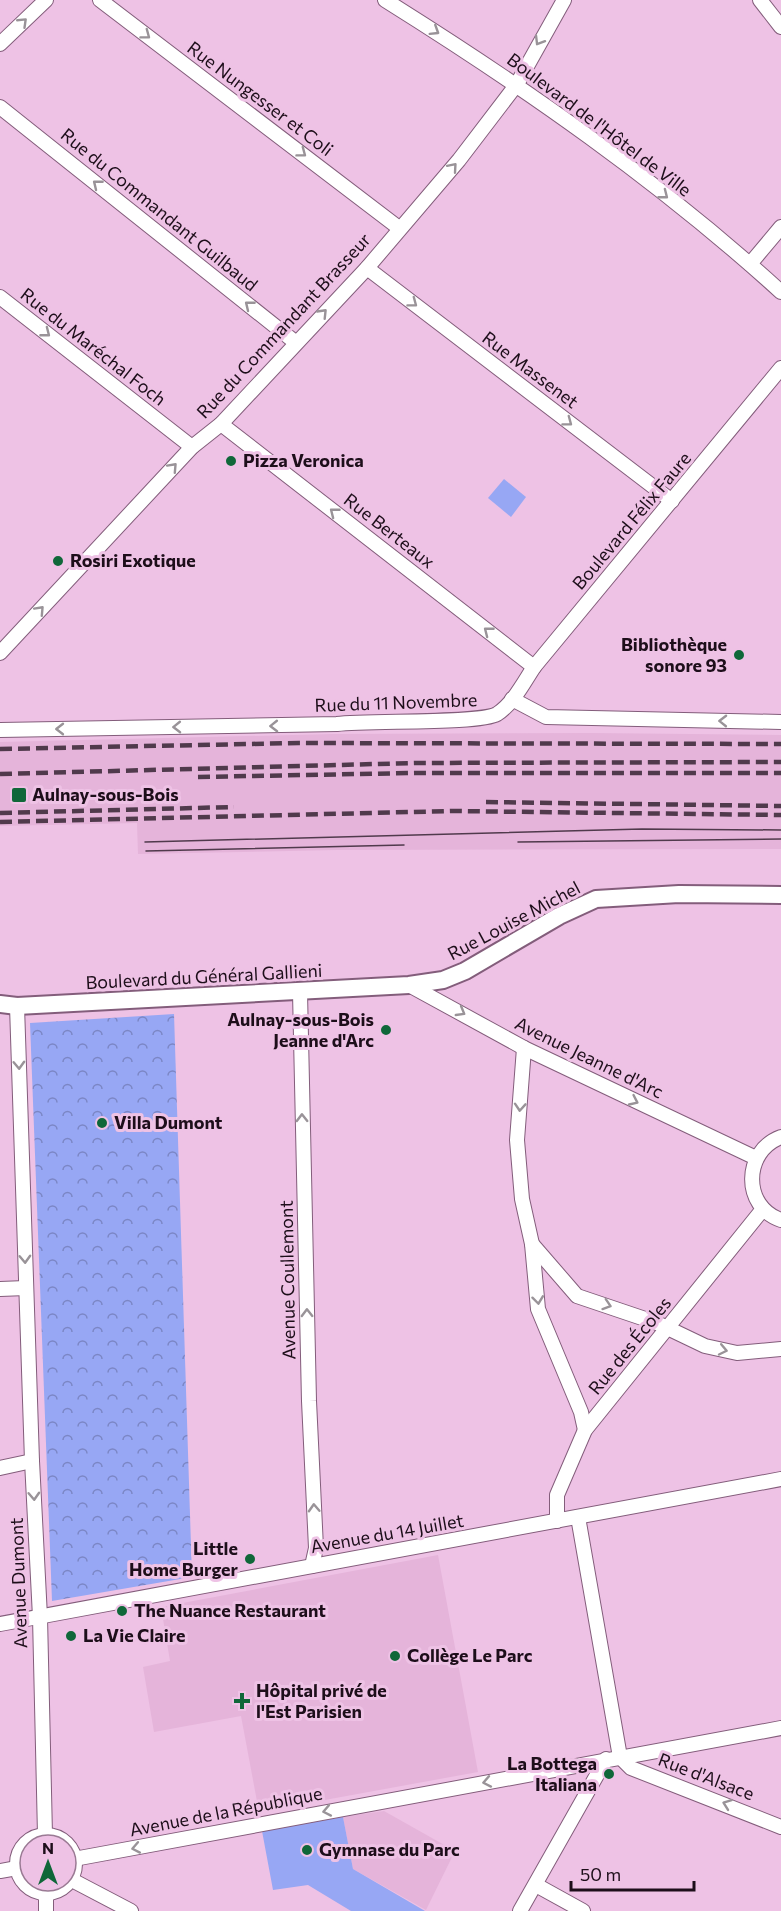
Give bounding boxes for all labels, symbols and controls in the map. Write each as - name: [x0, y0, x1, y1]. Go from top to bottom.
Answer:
- one-way arrow: [17, 18, 27, 29]
- one-way arrow: [428, 24, 439, 35]
- one-way arrow: [140, 28, 151, 39]
- one-way arrow: [535, 35, 547, 45]
- street label: Rue Nungesser et Coli: [183, 36, 338, 160]
- street label: Boulevard de l'Hôtel de Ville: [503, 48, 696, 201]
- street label: Rue du Commandant Guilbaud: [57, 123, 263, 295]
- one-way arrow: [295, 146, 306, 157]
- one-way arrow: [446, 163, 457, 174]
- one-way arrow: [93, 180, 104, 191]
- one-way arrow: [657, 187, 668, 198]
- street label: Rue du Commandant Brasseur: [192, 228, 375, 422]
- street label: Rue du Maréchal Foch: [17, 283, 171, 410]
- one-way arrow: [407, 296, 418, 307]
- one-way arrow: [245, 302, 256, 313]
- one-way arrow: [316, 309, 327, 320]
- one-way arrow: [39, 325, 50, 336]
- street label: Rue Massenet: [478, 326, 583, 412]
- one-way arrow: [561, 414, 572, 425]
- street label: Boulevard Félix Faure: [567, 447, 695, 594]
- place label: Pizza Veronica: [243, 449, 364, 471]
- marker: Pizza Veronica: [224, 454, 238, 468]
- one-way arrow: [166, 463, 177, 474]
- street label: Rue Berteaux: [340, 488, 440, 573]
- one-way arrow: [330, 508, 341, 519]
- place label: Rosiri Exotique: [70, 549, 196, 571]
- marker: Rosiri Exotique: [51, 554, 65, 568]
- one-way arrow: [33, 606, 44, 616]
- one-way arrow: [484, 628, 495, 639]
- place label: Bibliothèque sonore 93: [621, 633, 727, 676]
- marker: Bibliothèque sonore 93: [732, 648, 746, 662]
- street label: Rue du 11 Novembre: [314, 688, 478, 716]
- one-way arrow: [718, 715, 727, 727]
- one-way arrow: [270, 719, 279, 732]
- one-way arrow: [172, 721, 181, 733]
- one-way arrow: [56, 723, 65, 735]
- place label: Aulnay-sous-Bois: [32, 783, 179, 805]
- marker: Aulnay-sous-Bois: [10, 786, 28, 804]
- street label: Rue Louise Michel: [443, 876, 584, 964]
- street label: Boulevard du Général Gallieni: [85, 959, 323, 993]
- one-way arrow: [455, 1005, 465, 1016]
- place label: Aulnay-sous-Bois Jeanne d'Arc: [227, 1008, 374, 1051]
- street label: Avenue Jeanne d'Arc: [512, 1012, 667, 1103]
- marker: Aulnay-sous-Bois Jeanne d'Arc: [379, 1023, 393, 1037]
- one-way arrow: [13, 1060, 25, 1069]
- one-way arrow: [628, 1093, 639, 1105]
- one-way arrow: [514, 1102, 527, 1111]
- place label: Villa Dumont: [114, 1111, 223, 1133]
- one-way arrow: [296, 1114, 309, 1123]
- marker: Villa Dumont: [95, 1116, 109, 1130]
- street label: Avenue Coullemont: [275, 1200, 299, 1360]
- one-way arrow: [19, 1255, 31, 1264]
- street label: Rue des Écoles: [583, 1292, 675, 1399]
- one-way arrow: [531, 1295, 543, 1304]
- one-way arrow: [601, 1298, 612, 1310]
- one-way arrow: [301, 1309, 313, 1318]
- one-way arrow: [718, 1343, 728, 1356]
- one-way arrow: [27, 1492, 40, 1501]
- one-way arrow: [308, 1504, 320, 1513]
- street label: Avenue du 14 Juillet: [309, 1509, 465, 1557]
- street label: Avenue Dumont: [5, 1517, 31, 1649]
- place label: Little Home Burger: [129, 1537, 239, 1580]
- marker: Little Home Burger: [243, 1552, 257, 1566]
- place label: The Nuance Restaurant: [134, 1599, 326, 1621]
- marker: The Nuance Restaurant: [115, 1604, 129, 1618]
- place label: La Vie Claire: [83, 1624, 185, 1646]
- marker: La Vie Claire: [64, 1629, 78, 1643]
- place label: Collège Le Parc: [407, 1644, 533, 1666]
- marker: Collège Le Parc: [388, 1649, 402, 1663]
- place label: Hôpital privé de l'Est Parisien: [256, 1679, 387, 1722]
- marker: Hôpital privé de l'Est Parisien: [233, 1692, 251, 1710]
- street label: Rue d'Alsace: [655, 1748, 757, 1804]
- place label: La Bottega Italiana: [507, 1752, 597, 1795]
- marker: La Bottega Italiana: [602, 1767, 616, 1781]
- one-way arrow: [482, 1775, 492, 1788]
- street label: Avenue de la République: [128, 1782, 324, 1840]
- one-way arrow: [722, 1799, 733, 1811]
- one-way arrow: [323, 1804, 333, 1817]
- north arrow: [18, 1833, 78, 1893]
- text: N: [42, 1838, 54, 1857]
- place label: Gymnase du Parc: [319, 1838, 460, 1860]
- one-way arrow: [131, 1841, 141, 1854]
- marker: Gymnase du Parc: [300, 1843, 314, 1857]
- scale bar: [571, 1854, 694, 1892]
- text: 50 m: [580, 1863, 621, 1885]

